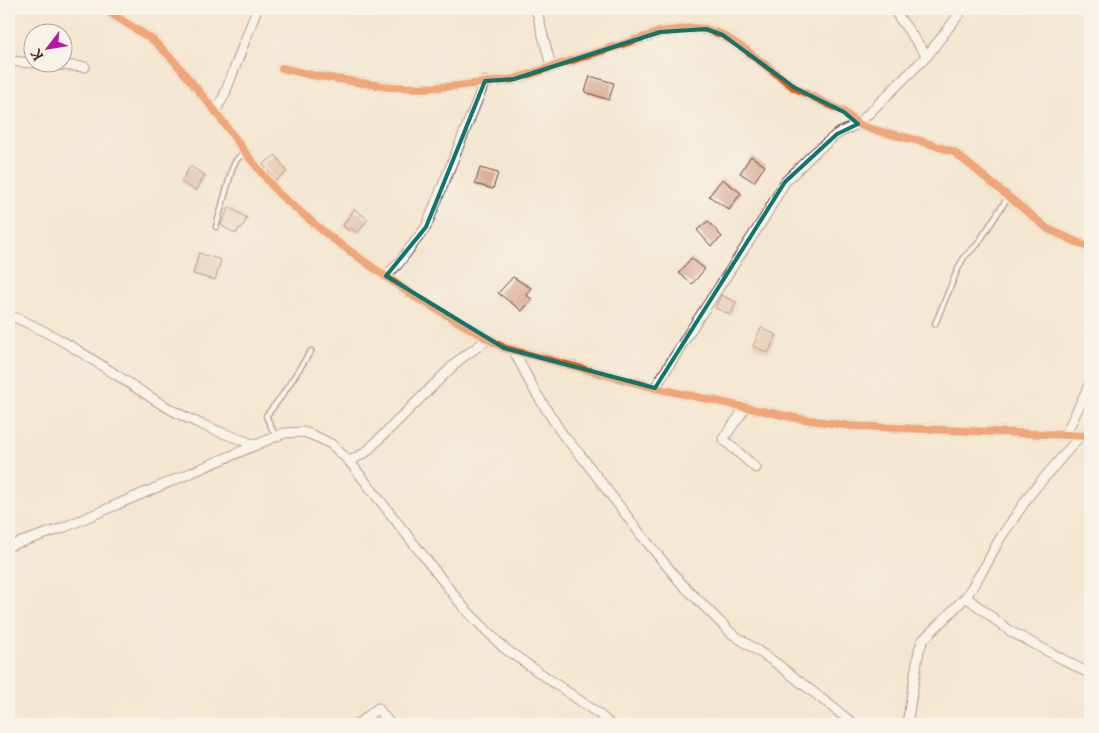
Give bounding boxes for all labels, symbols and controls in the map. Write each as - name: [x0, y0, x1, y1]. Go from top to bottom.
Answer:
- north arrow: [22, 22, 72, 72]
- text: K: [27, 43, 50, 63]

